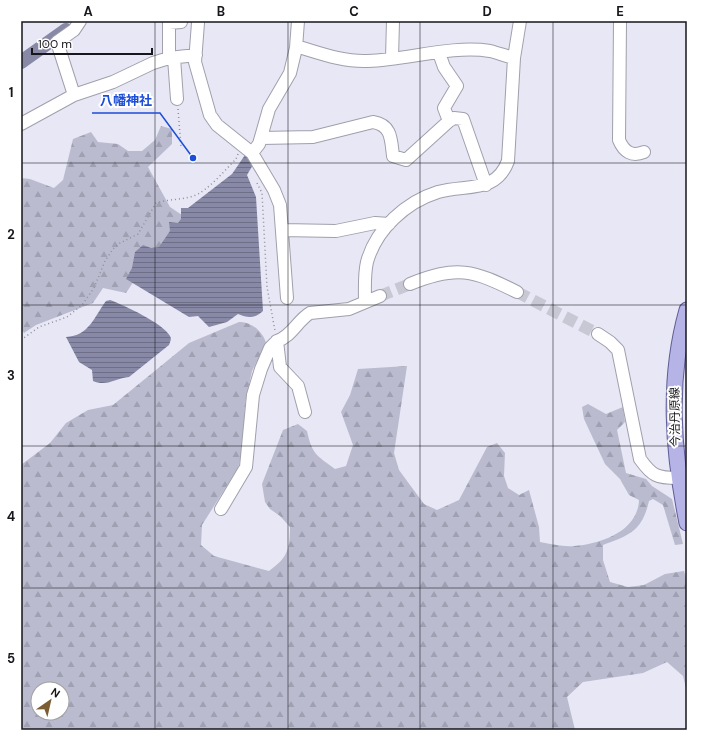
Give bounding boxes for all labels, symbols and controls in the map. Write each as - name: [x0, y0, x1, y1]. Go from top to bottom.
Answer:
- text: A: [83, 3, 93, 20]
- text: B: [217, 3, 225, 20]
- text: C: [349, 3, 359, 20]
- text: D: [482, 3, 492, 20]
- text: E: [616, 3, 624, 20]
- scale bar: [32, 30, 152, 56]
- text: 100 m: [38, 36, 72, 52]
- text: 1: [9, 84, 13, 101]
- callout: 八幡神社: [92, 88, 160, 113]
- text: 八幡神社: [100, 92, 152, 109]
- text: 2: [7, 226, 15, 243]
- text: 3: [7, 367, 15, 384]
- street label: 今治丹原線: [666, 387, 684, 447]
- text: 4: [7, 508, 15, 525]
- text: 5: [7, 650, 15, 667]
- north arrow: [30, 681, 70, 721]
- text: N: [48, 685, 63, 701]

